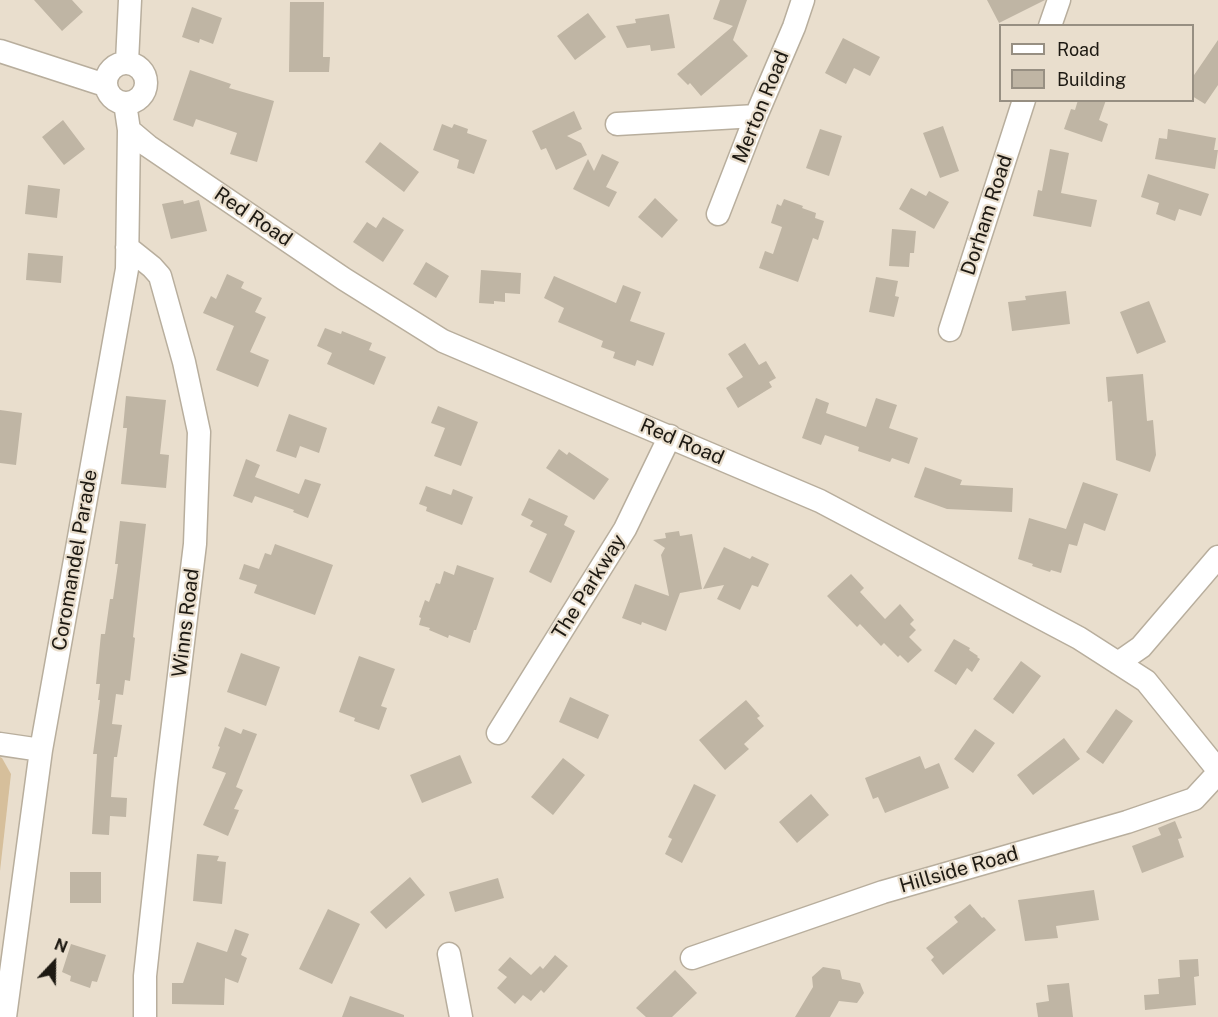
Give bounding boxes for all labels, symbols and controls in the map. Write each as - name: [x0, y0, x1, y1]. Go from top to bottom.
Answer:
- legend: [999, 24, 1194, 102]
- text: Road: [1057, 39, 1100, 60]
- street label: Merton Road: [728, 47, 794, 167]
- text: Building: [1057, 69, 1126, 90]
- street label: Dorham Road: [956, 152, 1018, 278]
- street label: Red Road: [210, 182, 296, 252]
- street label: Red Road: [636, 414, 728, 470]
- street label: Coromandel Parade: [47, 468, 103, 652]
- street label: The Parkway: [547, 530, 631, 644]
- street label: Winns Road: [167, 567, 205, 679]
- street label: Hillside Road: [897, 842, 1021, 898]
- north arrow: [24, 933, 84, 993]
- text: N: [52, 935, 70, 957]

